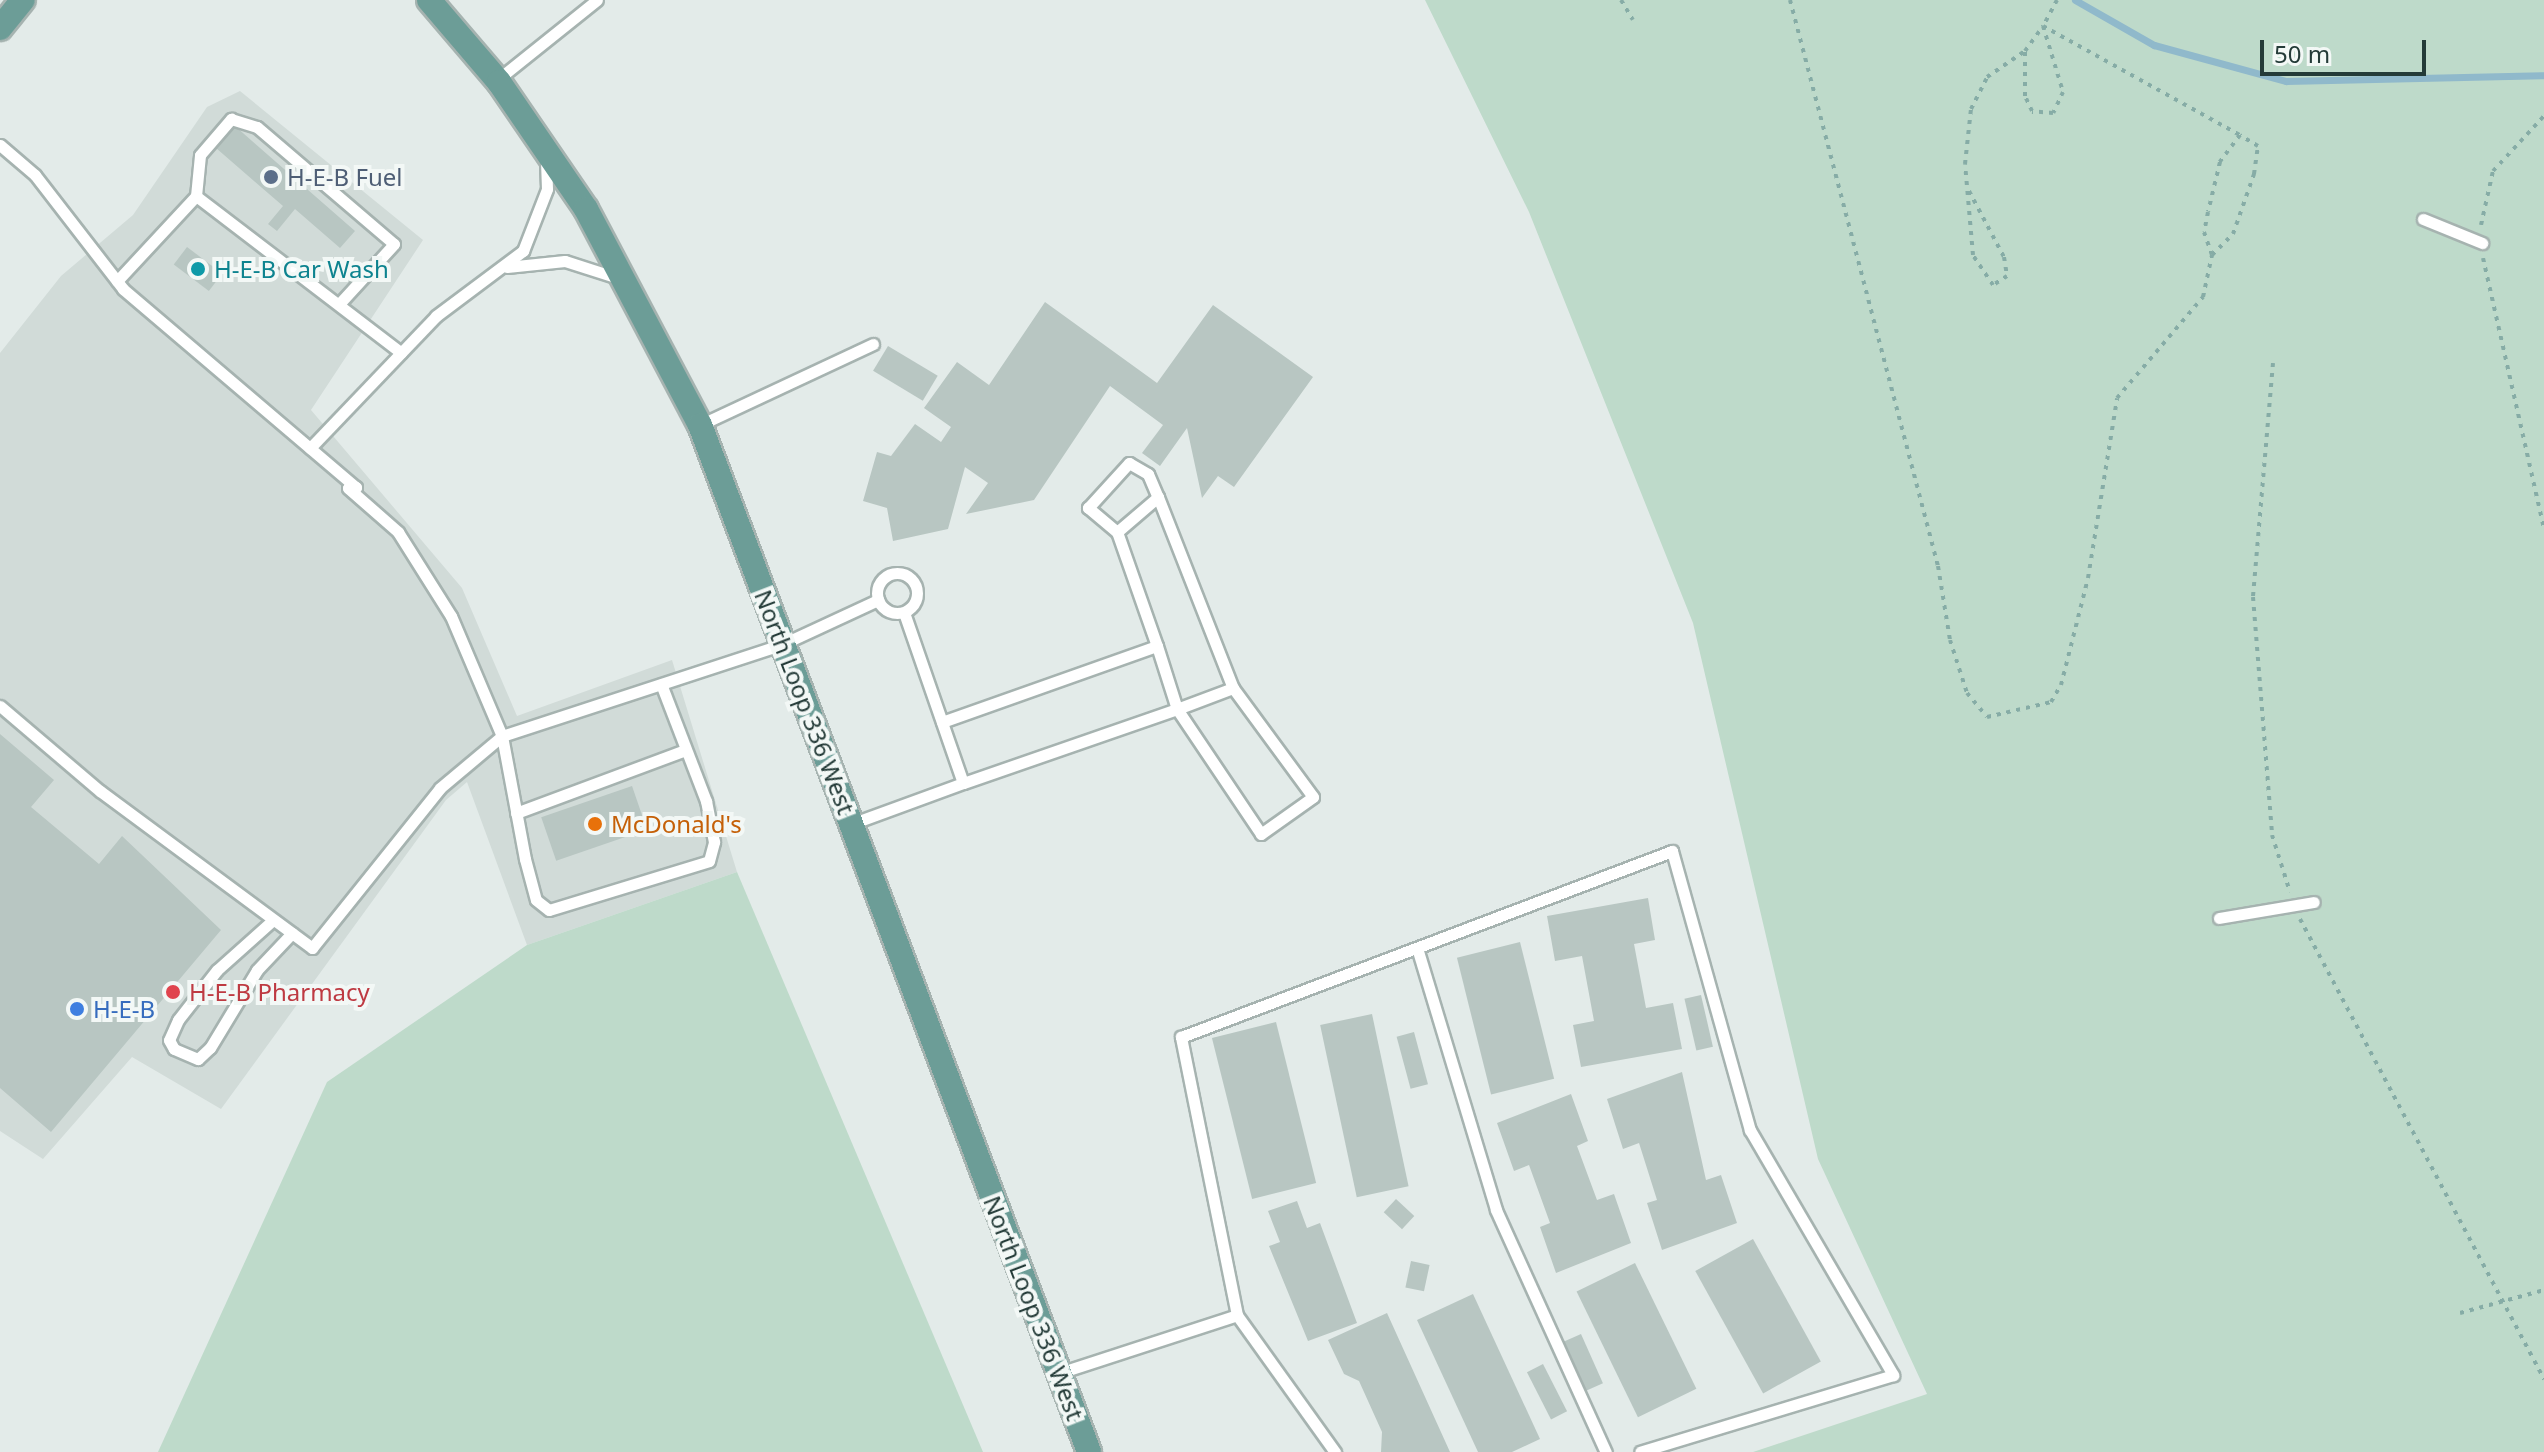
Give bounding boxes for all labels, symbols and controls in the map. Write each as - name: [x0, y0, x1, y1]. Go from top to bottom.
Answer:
- scale bar: [2264, 24, 2430, 74]
- text: 50 m: [2274, 37, 2330, 70]
- place label: H-E-B Fuel: [287, 163, 402, 191]
- marker: H-E-B Fuel: [262, 168, 280, 186]
- place label: H-E-B Car Wash: [214, 255, 389, 283]
- marker: H-E-B Car Wash: [189, 260, 207, 278]
- street label: North Loop 336 West: [749, 586, 861, 818]
- place label: McDonald's: [611, 810, 742, 838]
- marker: McDonald's: [586, 815, 604, 833]
- place label: H-E-B Pharmacy: [189, 978, 370, 1006]
- marker: H-E-B Pharmacy: [164, 983, 182, 1001]
- place label: H-E-B: [93, 995, 155, 1023]
- marker: H-E-B: [68, 1000, 86, 1018]
- street label: North Loop 336 West: [978, 1192, 1090, 1424]

